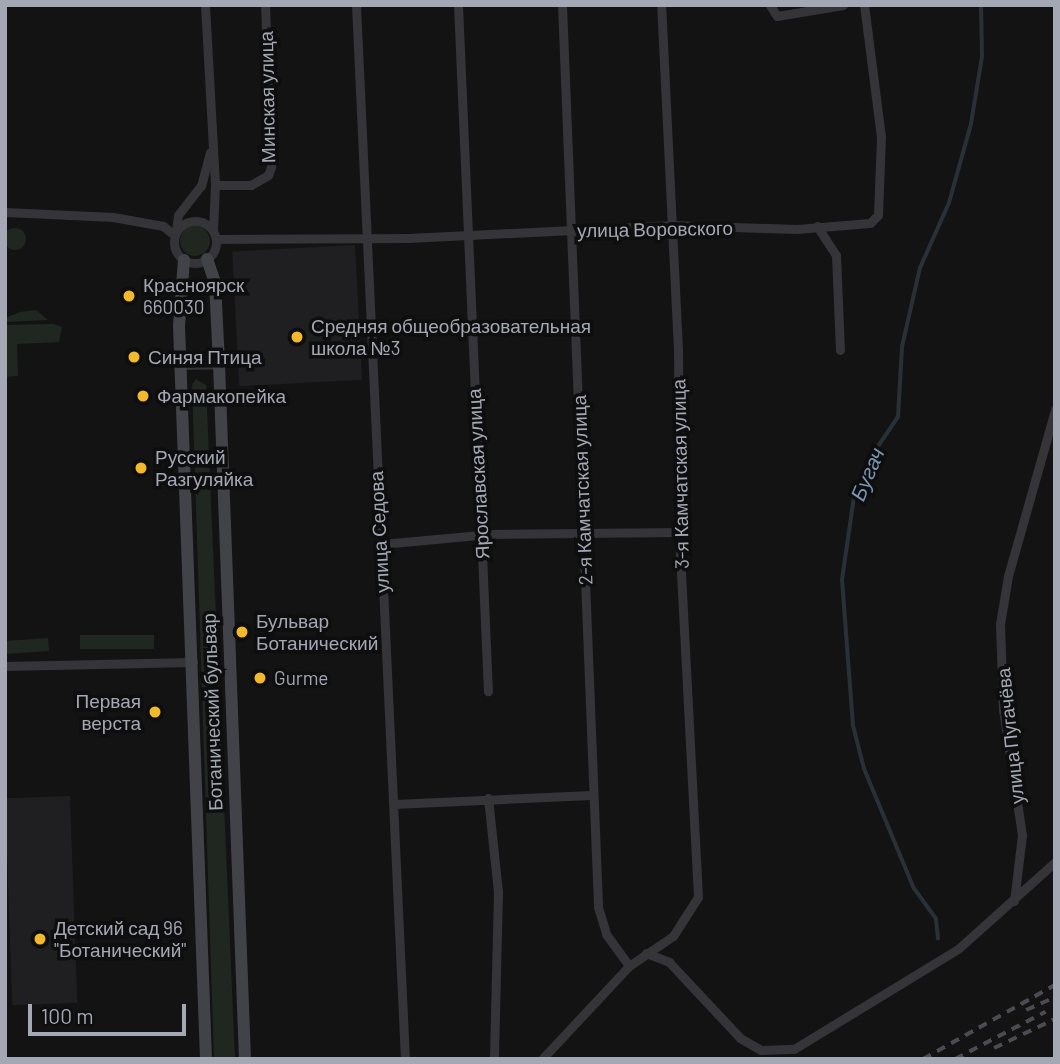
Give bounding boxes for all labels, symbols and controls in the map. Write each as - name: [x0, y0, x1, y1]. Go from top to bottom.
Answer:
- street label: Минская улица: [254, 31, 280, 163]
- street label: улица Воровского: [577, 216, 733, 242]
- place label: Красноярск 660030: [143, 274, 244, 318]
- marker: Красноярск 660030: [121, 288, 137, 304]
- place label: Средняя общеобразовательная школа №3: [311, 315, 591, 359]
- marker: Средняя общеобразовательная школа №3: [289, 329, 305, 345]
- place label: Синяя Птица: [148, 346, 262, 368]
- marker: Синяя Птица: [126, 349, 142, 365]
- street label: 3-я Камчатская улица: [667, 379, 693, 569]
- place label: Фармакопейка: [157, 385, 286, 407]
- marker: Фармакопейка: [135, 388, 151, 404]
- street label: Ярославская улица: [462, 388, 494, 560]
- street label: 2-я Камчатская улица: [567, 395, 597, 585]
- water label: Бугач: [845, 444, 889, 504]
- place label: Русский Разгуляйка: [155, 446, 253, 490]
- marker: Русский Разгуляйка: [133, 460, 149, 476]
- street label: улица Седова: [364, 470, 394, 594]
- place label: Бульвар Ботанический: [256, 610, 378, 654]
- street label: Ботанический бульвар: [197, 613, 227, 811]
- marker: Бульвар Ботанический: [234, 624, 250, 640]
- place label: Gurme: [274, 667, 328, 689]
- street label: улица Пугачёва: [992, 667, 1028, 805]
- marker: Gurme: [252, 670, 268, 686]
- place label: Первая верста: [75, 690, 141, 734]
- marker: Первая верста: [147, 704, 163, 720]
- place label: Детский сад 96 "Ботанический": [54, 917, 186, 961]
- marker: Детский сад 96 "Ботанический": [32, 931, 48, 947]
- scale bar: [32, 990, 189, 1034]
- text: 100 m: [41, 1003, 94, 1028]

